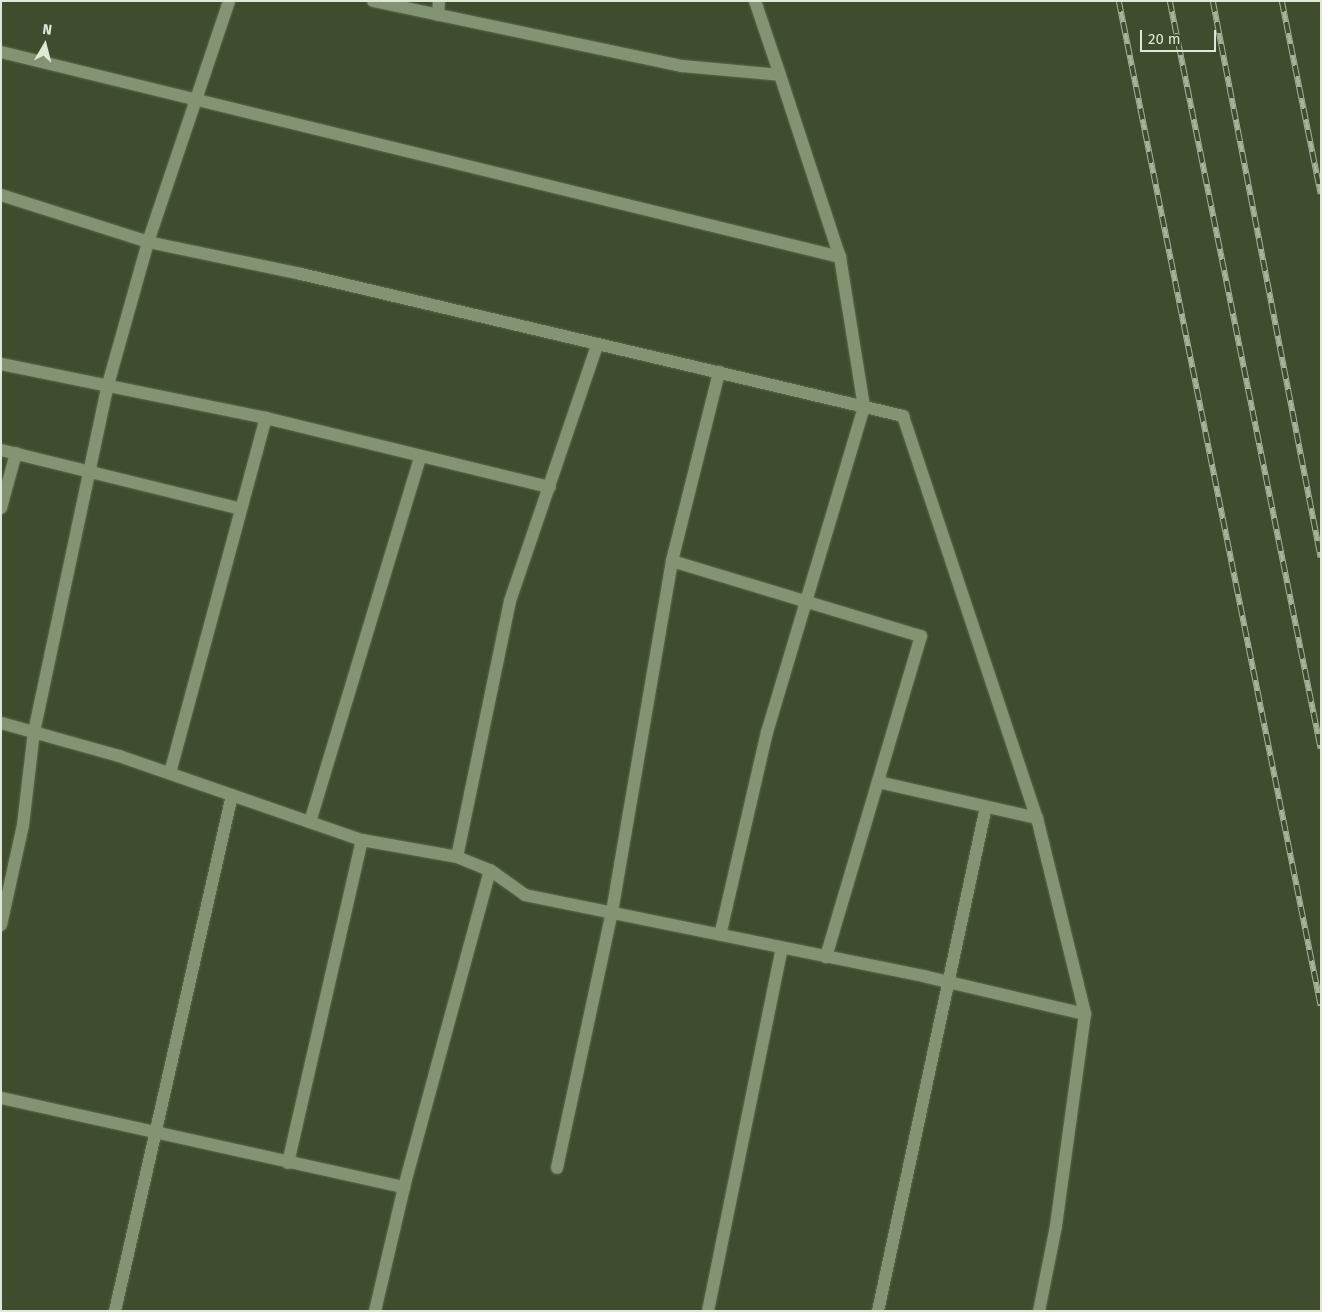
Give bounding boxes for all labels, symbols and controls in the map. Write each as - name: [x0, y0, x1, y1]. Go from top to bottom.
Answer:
- north arrow: [20, 20, 70, 70]
- scale bar: [1142, 20, 1218, 52]
- text: N: [41, 21, 53, 39]
- text: 20 m: [1148, 30, 1181, 48]

